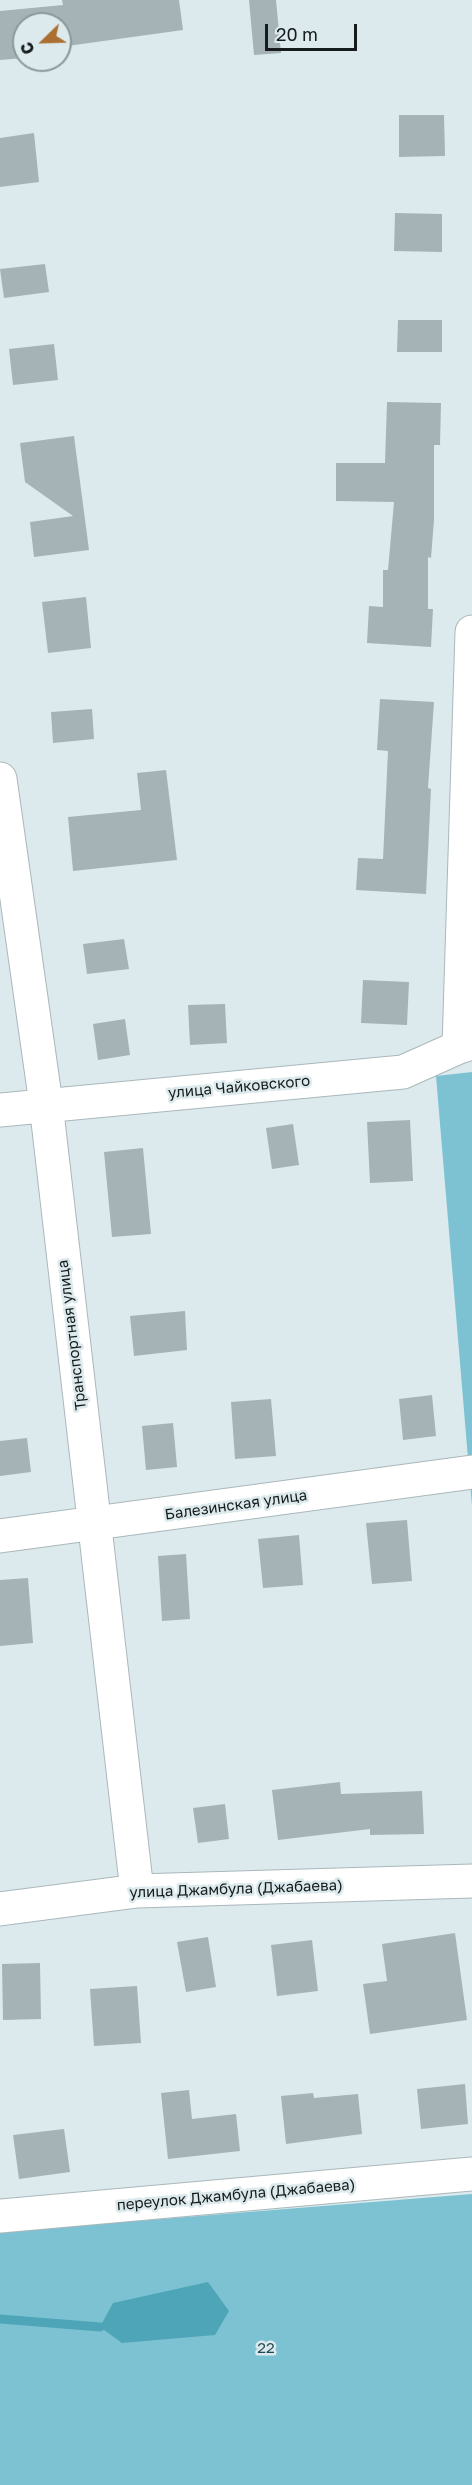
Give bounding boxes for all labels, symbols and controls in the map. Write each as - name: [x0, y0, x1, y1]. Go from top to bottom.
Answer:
- north arrow: [12, 12, 72, 72]
- scale bar: [268, 12, 360, 50]
- text: 20 m: [276, 23, 318, 45]
- text: С: [16, 39, 39, 57]
- street label: улица Чайковского: [167, 1072, 311, 1102]
- street label: Транспортная улица: [54, 1259, 90, 1411]
- street label: Балезинская улица: [164, 1486, 308, 1524]
- street label: улица Джамбула (Джабаева): [129, 1876, 343, 1902]
- street label: переулок Джамбула (Джабаева): [116, 2176, 356, 2214]
- park label: 22: [257, 2339, 275, 2357]

